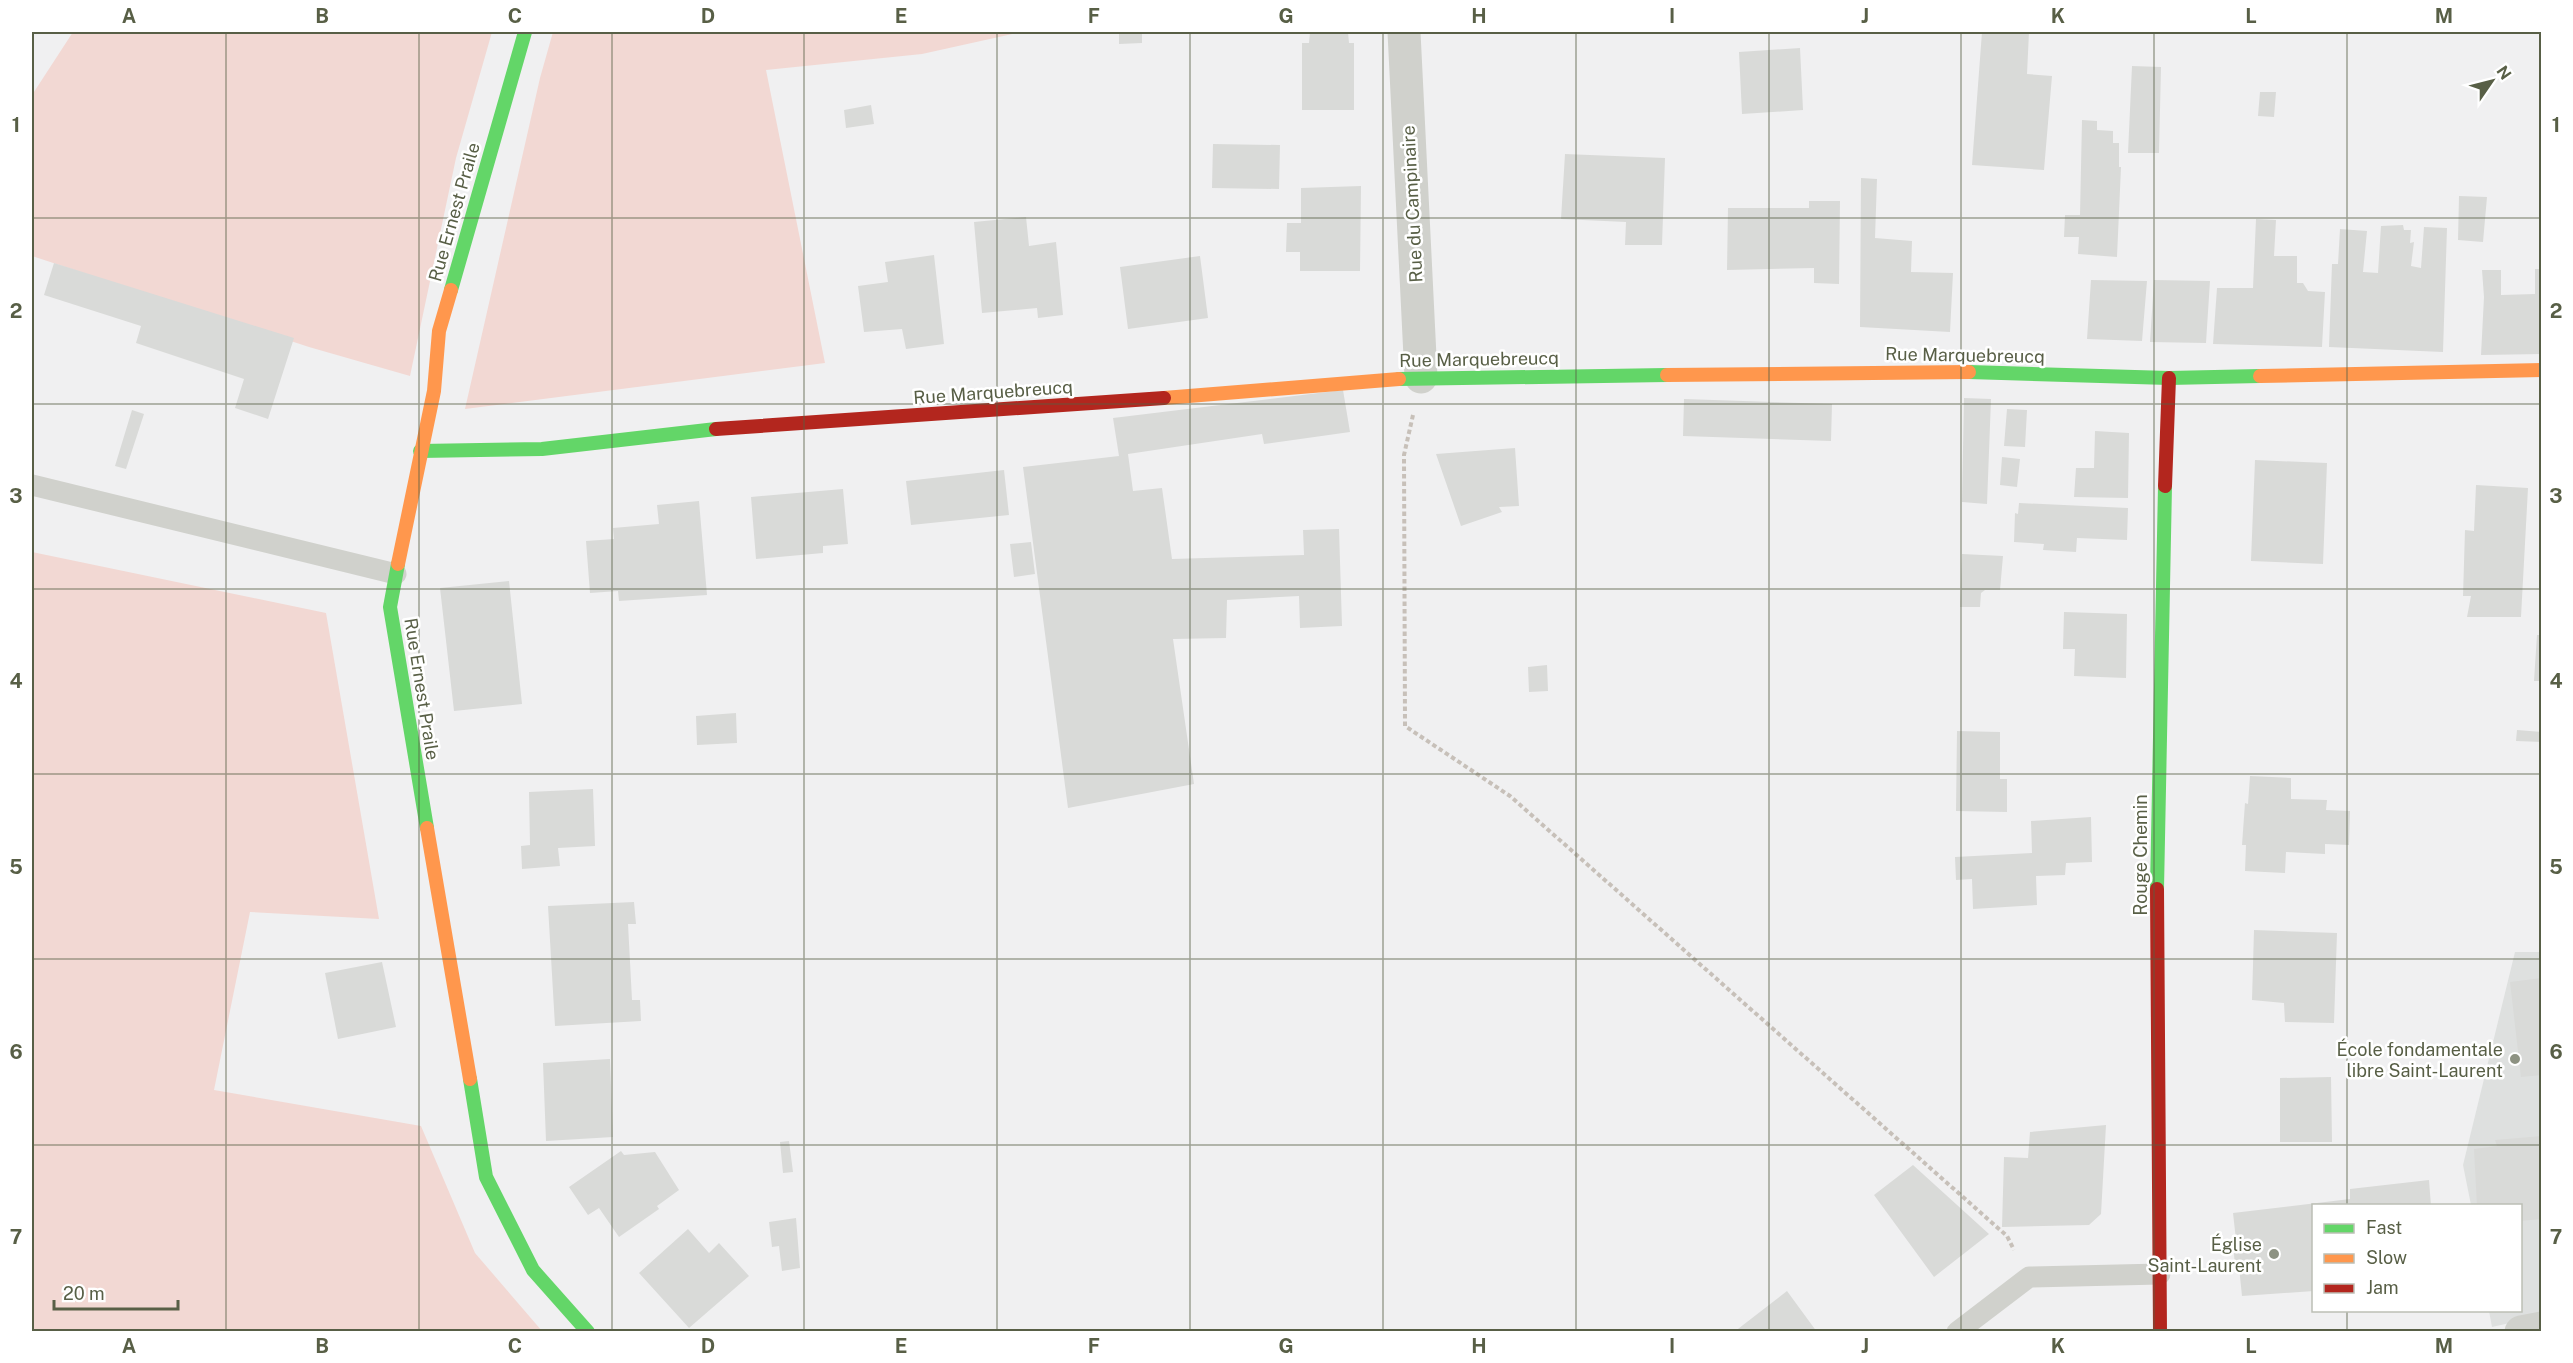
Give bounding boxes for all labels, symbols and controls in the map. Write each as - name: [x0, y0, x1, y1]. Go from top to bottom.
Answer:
- text: A: [122, 4, 136, 28]
- text: B: [315, 4, 329, 28]
- text: C: [508, 4, 522, 28]
- text: D: [701, 4, 715, 28]
- text: E: [895, 4, 907, 28]
- text: F: [1088, 4, 1100, 28]
- text: G: [1278, 4, 1294, 28]
- text: H: [1471, 4, 1487, 28]
- text: I: [1669, 4, 1675, 28]
- text: J: [1861, 4, 1869, 28]
- text: K: [2051, 4, 2065, 28]
- text: L: [2245, 4, 2257, 28]
- text: M: [2435, 4, 2453, 28]
- north arrow: [2462, 51, 2522, 111]
- text: N: [2493, 62, 2515, 83]
- text: 1: [12, 113, 20, 137]
- text: 1: [2552, 113, 2560, 137]
- street label: Rue du Campinaire: [1397, 125, 1427, 283]
- street label: Rue Ernest Praile: [424, 140, 484, 284]
- text: 2: [10, 299, 22, 323]
- text: 2: [2550, 299, 2562, 323]
- street label: Rue Marquebreucq: [1885, 343, 2045, 367]
- street label: Rue Marquebreucq: [1399, 347, 1559, 371]
- street label: Rue Marquebreucq: [913, 376, 1073, 408]
- text: 3: [9, 484, 23, 508]
- text: 3: [2549, 484, 2563, 508]
- street label: Rue Ernest Praile: [400, 616, 444, 762]
- text: 4: [9, 669, 23, 693]
- text: 4: [2549, 669, 2563, 693]
- street label: Rouge Chemin: [2130, 794, 2151, 916]
- text: 5: [9, 855, 23, 879]
- text: 5: [2549, 855, 2563, 879]
- place label: École fondamentale libre Saint-Laurent: [2336, 1038, 2503, 1081]
- text: 6: [9, 1040, 23, 1064]
- text: 6: [2549, 1040, 2563, 1064]
- marker: École fondamentale libre Saint-Laurent: [2508, 1052, 2522, 1066]
- legend: [2312, 1204, 2522, 1312]
- text: Fast: [2366, 1217, 2402, 1238]
- text: 7: [10, 1225, 22, 1249]
- text: 7: [2550, 1225, 2562, 1249]
- place label: Église Saint-Laurent: [2147, 1233, 2262, 1276]
- marker: Église Saint-Laurent: [2267, 1247, 2281, 1261]
- text: Slow: [2366, 1247, 2407, 1268]
- scale bar: [54, 1273, 178, 1311]
- text: Jam: [2366, 1277, 2399, 1298]
- text: 20 m: [63, 1283, 105, 1304]
- text: A: [122, 1334, 136, 1358]
- text: B: [315, 1334, 329, 1358]
- text: C: [508, 1334, 522, 1358]
- text: D: [701, 1334, 715, 1358]
- text: E: [895, 1334, 907, 1358]
- text: F: [1088, 1334, 1100, 1358]
- text: G: [1278, 1334, 1294, 1358]
- text: H: [1471, 1334, 1487, 1358]
- text: I: [1669, 1334, 1675, 1358]
- text: J: [1861, 1334, 1869, 1358]
- text: K: [2051, 1334, 2065, 1358]
- text: L: [2245, 1334, 2257, 1358]
- text: M: [2435, 1334, 2453, 1358]

